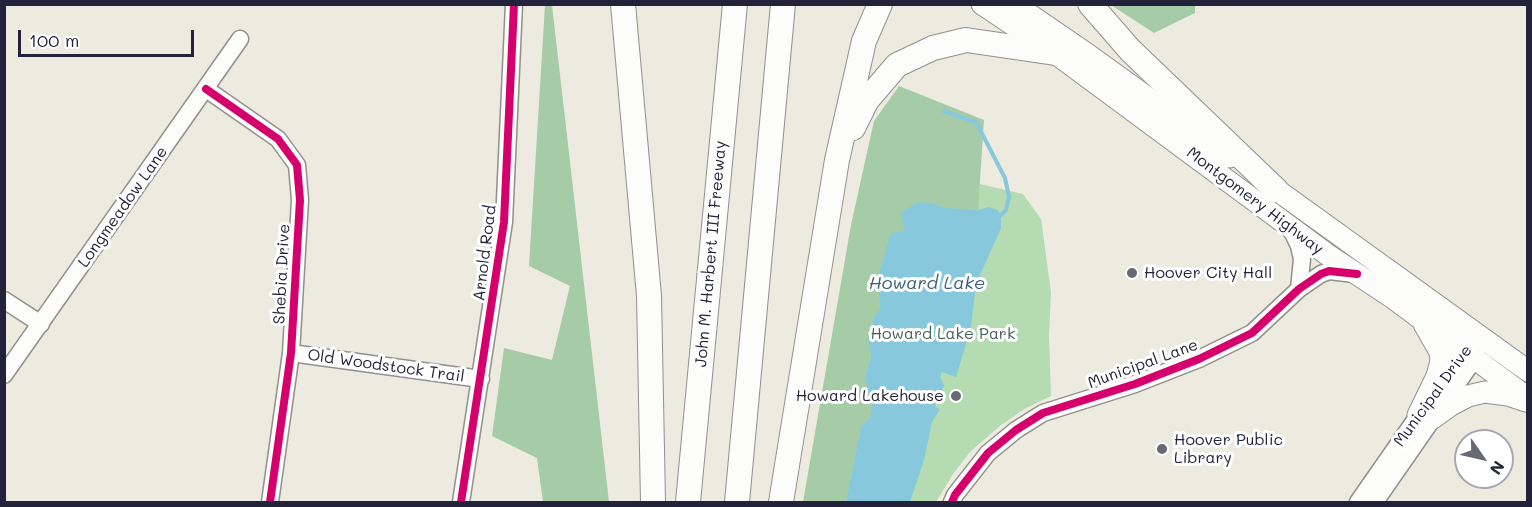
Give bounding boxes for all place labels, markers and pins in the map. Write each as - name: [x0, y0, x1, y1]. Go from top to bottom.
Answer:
- place label: Hoover City Hall: [1144, 263, 1272, 283]
- marker: Hoover City Hall: [1125, 266, 1139, 280]
- place label: Howard Lakehouse: [796, 386, 944, 406]
- marker: Howard Lakehouse: [949, 389, 963, 403]
- place label: Hoover Public Library: [1174, 430, 1283, 468]
- marker: Hoover Public Library: [1155, 442, 1169, 456]

